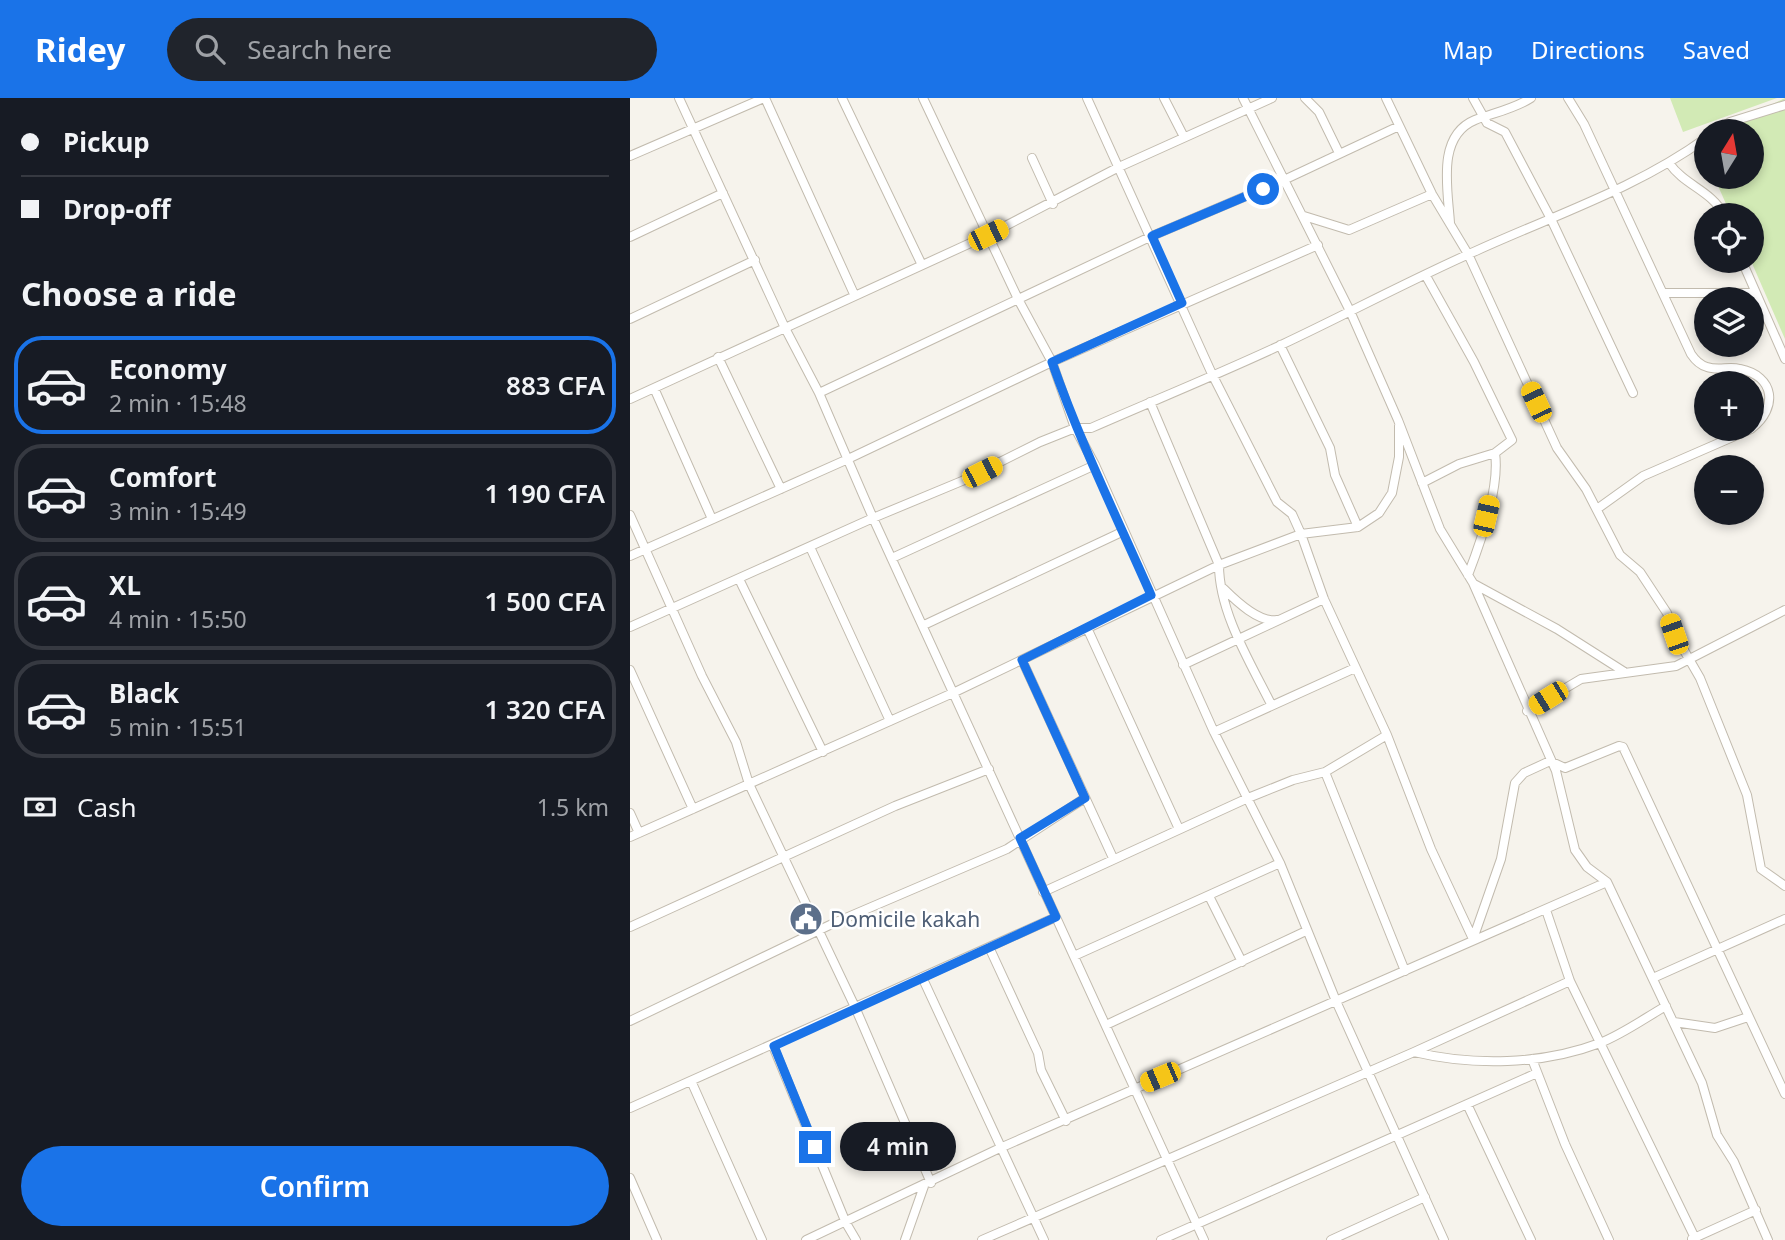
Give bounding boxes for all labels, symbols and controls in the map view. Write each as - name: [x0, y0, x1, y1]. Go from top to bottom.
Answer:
- search box: [167, 18, 657, 81]
- text: Ridey: [35, 27, 125, 72]
- icon: search: [191, 30, 229, 68]
- text: Search here: [247, 31, 392, 67]
- text: Map: [1443, 33, 1493, 66]
- text: Directions: [1531, 33, 1645, 66]
- text: Saved: [1683, 33, 1750, 66]
- north arrow: [1694, 119, 1764, 189]
- map controls: [1694, 119, 1764, 525]
- text: Pickup: [63, 124, 150, 160]
- route start: [1247, 173, 1279, 205]
- text: Drop-off: [63, 191, 170, 227]
- button: locate: [1694, 203, 1764, 273]
- car: [965, 216, 1012, 254]
- text: Choose a ride: [21, 272, 237, 315]
- button: layers: [1694, 287, 1764, 357]
- text: Economy: [109, 351, 227, 387]
- icon: car: [25, 354, 88, 417]
- text: 883 CFA: [506, 367, 605, 403]
- button: +: [1694, 371, 1764, 441]
- car: [1518, 379, 1555, 425]
- text: 2 min · 15:48: [109, 387, 247, 419]
- car: [959, 453, 1006, 491]
- button: −: [1694, 455, 1764, 525]
- text: Comfort: [109, 459, 217, 495]
- icon: car: [25, 462, 88, 525]
- text: 1 190 CFA: [484, 475, 605, 511]
- car: [1472, 493, 1501, 539]
- text: 3 min · 15:49: [109, 495, 247, 527]
- text: XL: [109, 567, 141, 603]
- icon: car: [25, 570, 88, 633]
- text: 1 500 CFA: [484, 583, 605, 619]
- text: 4 min · 15:50: [109, 603, 247, 635]
- car: [1658, 611, 1691, 657]
- text: Black: [109, 675, 179, 711]
- icon: car: [25, 678, 88, 741]
- car: [1525, 678, 1572, 718]
- text: 1 320 CFA: [484, 691, 605, 727]
- text: 5 min · 15:51: [109, 711, 247, 743]
- icon: cash: [21, 788, 59, 826]
- text: Cash: [77, 789, 137, 825]
- text: 1.5 km: [537, 791, 609, 823]
- public building icon: Domicile kakah: [787, 900, 825, 938]
- place label: Domicile kakah: [830, 905, 980, 933]
- car: [1137, 1059, 1184, 1095]
- callout: 4 min: [840, 1122, 955, 1172]
- text: 4 min: [867, 1130, 929, 1162]
- route end: [799, 1131, 831, 1163]
- button: Confirm: [21, 1146, 609, 1226]

